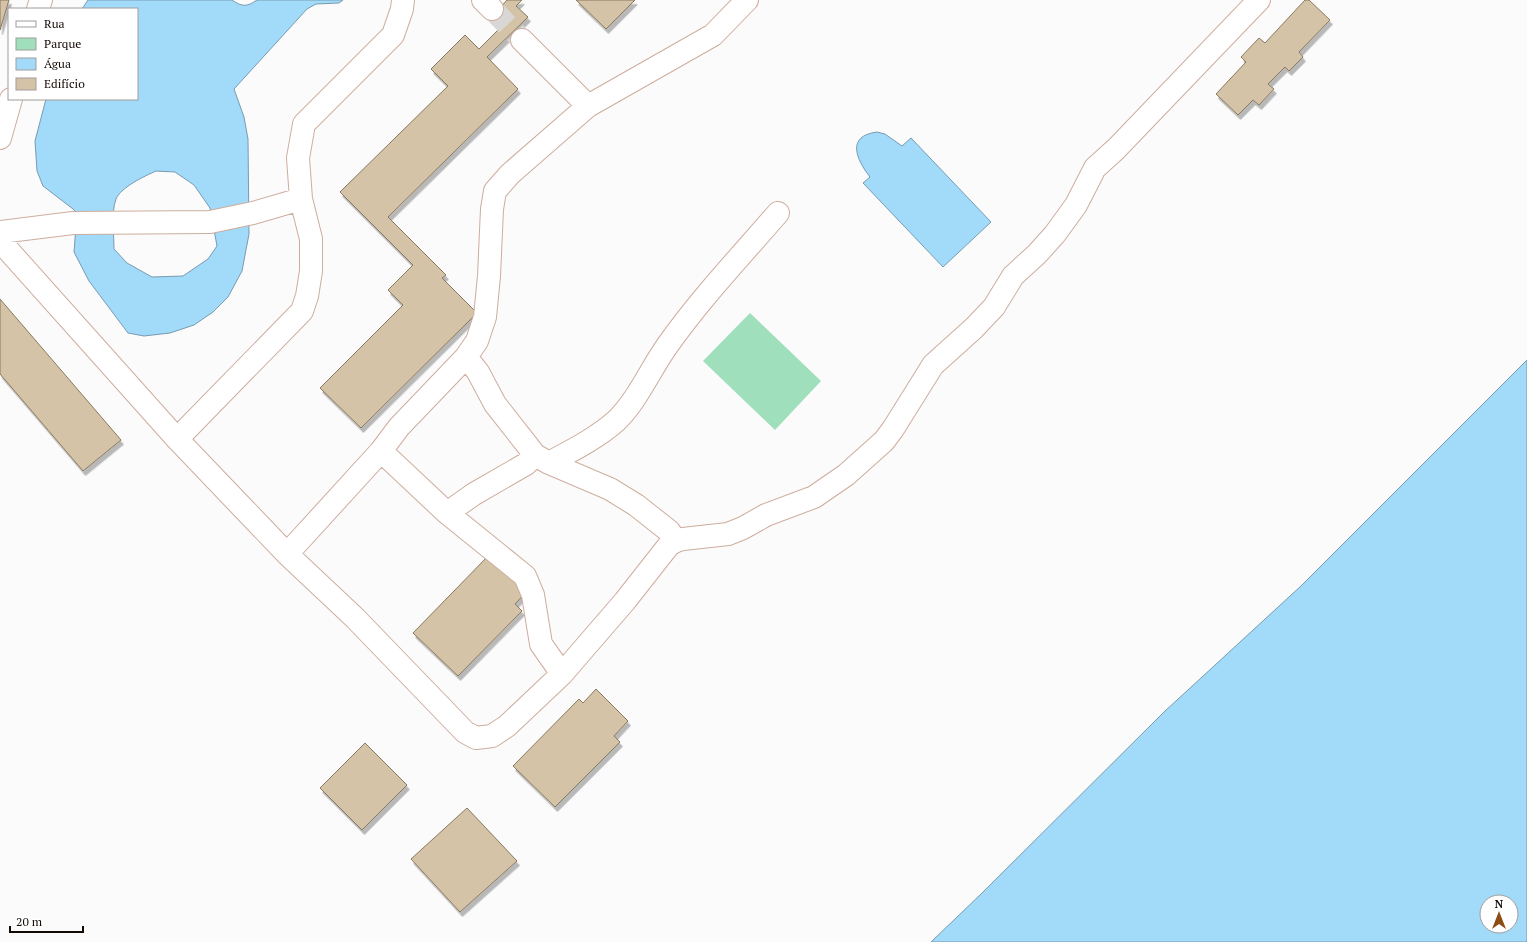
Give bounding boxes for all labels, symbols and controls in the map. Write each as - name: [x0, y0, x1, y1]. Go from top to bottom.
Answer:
- legend: [8, 8, 138, 100]
- text: Rua: [44, 16, 65, 31]
- text: Parque: [44, 36, 81, 51]
- text: Água: [44, 56, 71, 71]
- text: Edifício: [44, 76, 85, 91]
- north arrow: [1479, 894, 1519, 934]
- text: N: [1495, 897, 1504, 911]
- scale bar: [10, 908, 83, 934]
- text: 20 m: [16, 914, 43, 929]

